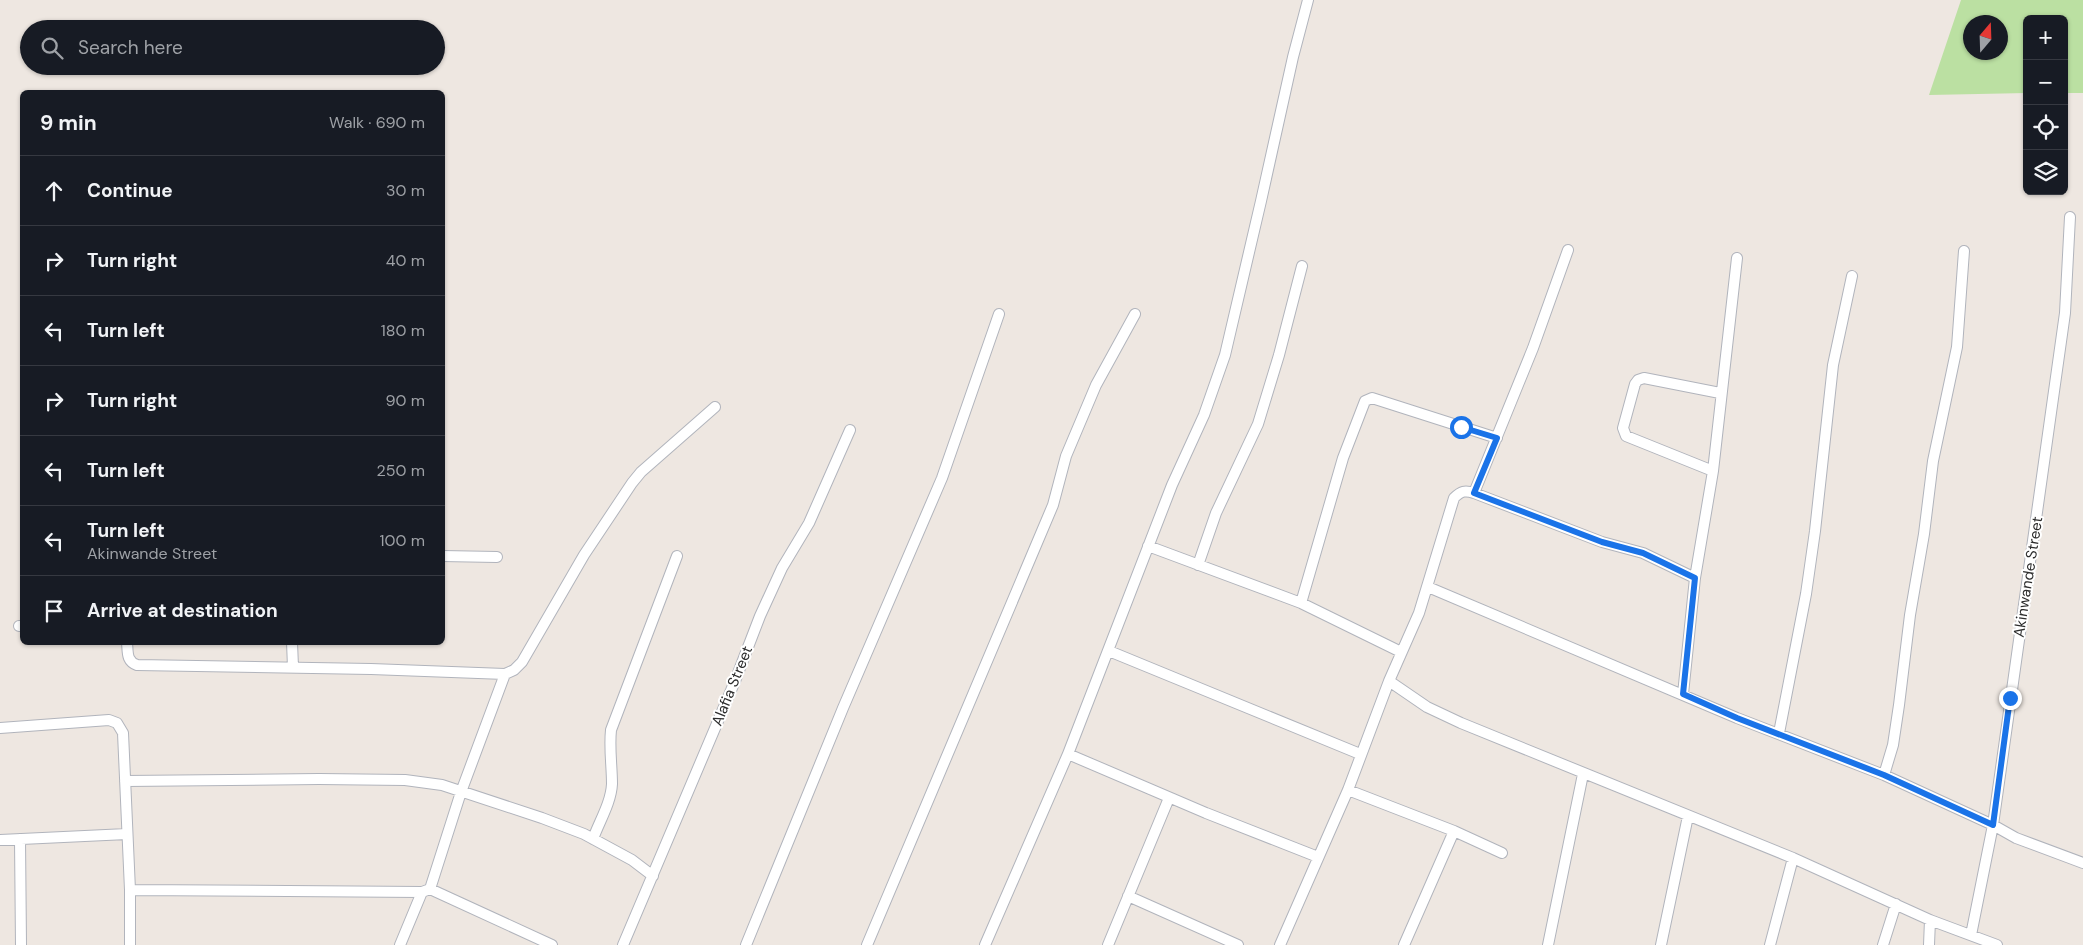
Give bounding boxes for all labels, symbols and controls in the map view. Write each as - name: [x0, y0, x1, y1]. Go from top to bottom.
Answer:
- north arrow: [1963, 15, 2008, 60]
- map controls: [2023, 15, 2068, 195]
- button: +: [2023, 15, 2068, 60]
- search box: [20, 20, 445, 75]
- icon: search: [38, 34, 66, 62]
- text: Search here: [78, 35, 183, 60]
- button: −: [2023, 60, 2068, 105]
- button: locate: [2023, 105, 2068, 150]
- text: 9 min: [40, 109, 97, 137]
- text: Walk · 690 m: [329, 112, 425, 133]
- button: layers: [2023, 150, 2068, 195]
- icon: ahead: [40, 177, 68, 205]
- text: Continue: [87, 178, 173, 203]
- text: 30 m: [386, 180, 425, 201]
- icon: right: [40, 247, 68, 275]
- text: Turn right: [87, 248, 177, 273]
- text: 40 m: [386, 250, 425, 271]
- icon: left: [40, 317, 68, 345]
- text: Turn left: [87, 318, 165, 343]
- text: 180 m: [381, 320, 425, 341]
- icon: right: [40, 387, 68, 415]
- text: Turn right: [87, 388, 177, 413]
- text: 90 m: [385, 390, 425, 411]
- route start: [1450, 416, 1473, 439]
- icon: left: [40, 457, 68, 485]
- text: Turn left: [87, 458, 165, 483]
- text: 250 m: [377, 460, 425, 481]
- street label: Akinwande Street: [2009, 515, 2047, 639]
- text: Turn left: [87, 518, 165, 543]
- icon: left: [40, 527, 68, 555]
- text: 100 m: [380, 530, 425, 551]
- text: Akinwande Street: [87, 543, 217, 564]
- icon: arrive: [40, 597, 68, 625]
- text: Arrive at destination: [87, 598, 278, 623]
- street label: Alafia Street: [707, 643, 757, 729]
- route end: [1999, 687, 2022, 710]

